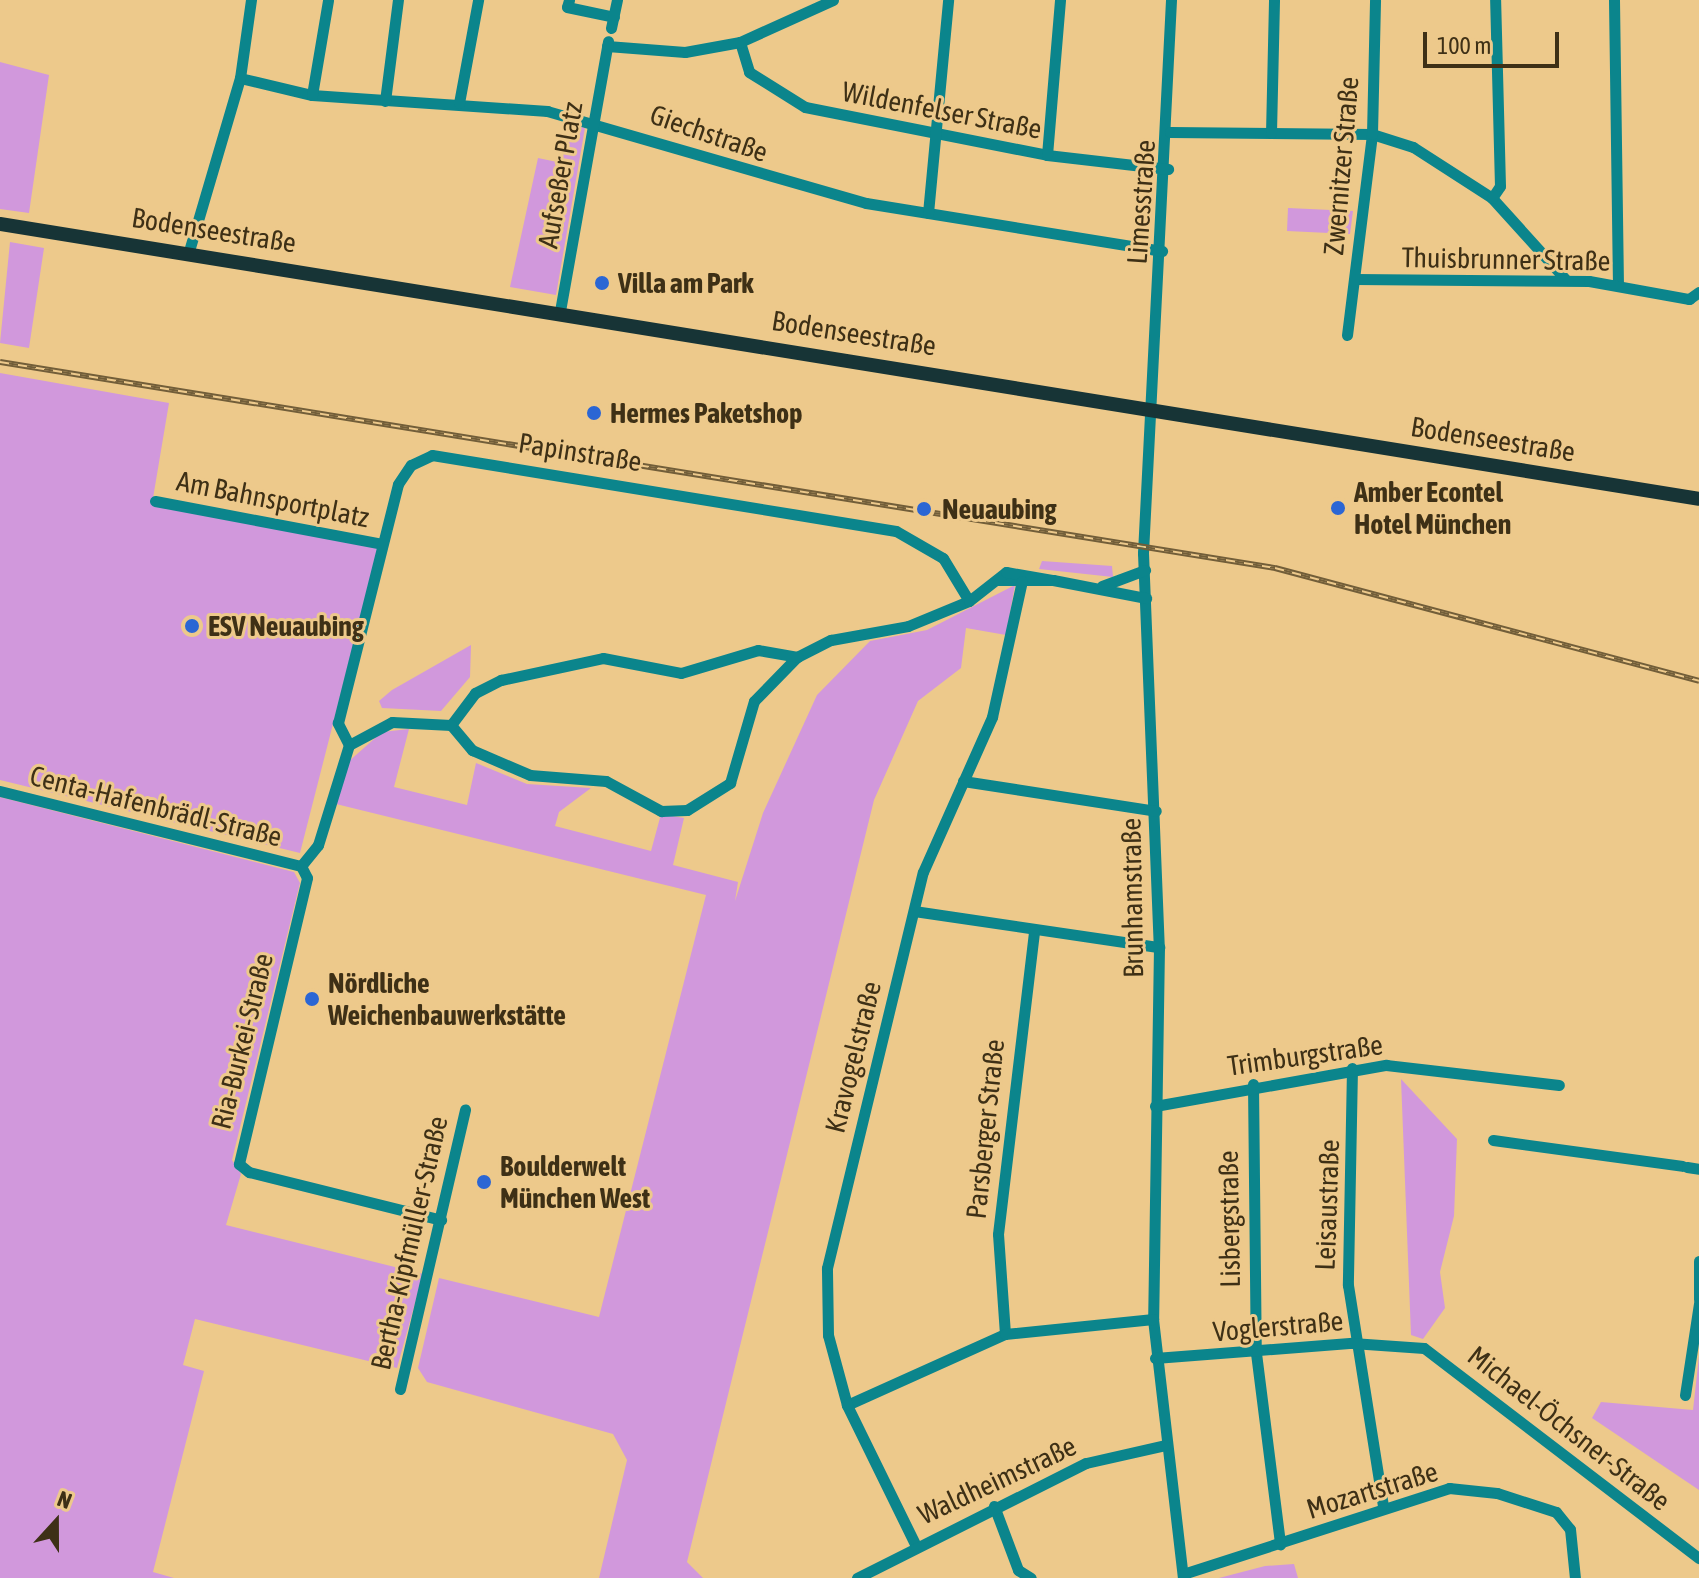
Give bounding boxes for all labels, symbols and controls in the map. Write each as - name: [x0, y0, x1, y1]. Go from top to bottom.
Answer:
- scale bar: [1427, 16, 1563, 66]
- text: 100 m: [1437, 32, 1491, 59]
- street label: Wildenfelser Straße: [839, 74, 1045, 146]
- street label: Zwernitzer Straße: [1316, 75, 1366, 257]
- street label: Giechstraße: [646, 97, 772, 169]
- street label: Aufseßer Platz: [531, 99, 589, 251]
- street label: Limesstraße: [1120, 139, 1162, 265]
- street label: Bodenseestraße: [130, 200, 298, 260]
- street label: Thuisbrunner Straße: [1401, 240, 1611, 278]
- place label: Villa am Park: [618, 266, 754, 300]
- marker: Villa am Park: [593, 274, 611, 292]
- street label: Bodenseestraße: [770, 303, 938, 363]
- place label: Hermes Paketshop: [610, 396, 802, 430]
- marker: Hermes Paketshop: [585, 404, 603, 422]
- street label: Bodenseestraße: [1409, 409, 1577, 469]
- street label: Papinstraße: [516, 426, 644, 478]
- street label: Am Bahnsportplatz: [174, 464, 372, 534]
- place label: Amber Econtel Hotel München: [1354, 475, 1511, 541]
- place label: Neuaubing: [942, 492, 1057, 526]
- marker: Neuaubing: [913, 498, 935, 520]
- marker: Amber Econtel Hotel München: [1329, 499, 1347, 517]
- place label: ESV Neuaubing: [208, 609, 364, 643]
- marker: ESV Neuaubing: [183, 617, 201, 635]
- street label: Centa-Hafenbrädl-Straße: [27, 758, 285, 854]
- street label: Brunhamstraße: [1114, 818, 1150, 978]
- street label: Ria-Burkei-Straße: [204, 950, 280, 1132]
- place label: Nördliche Weichenbauwerkstätte: [328, 966, 566, 1032]
- street label: Kravogelstraße: [818, 978, 888, 1136]
- marker: Nördliche Weichenbauwerkstätte: [303, 990, 321, 1008]
- street label: Trimburgstraße: [1225, 1027, 1385, 1083]
- street label: Parsberger Straße: [959, 1038, 1011, 1220]
- street label: Bertha-Kipfmüller-Straße: [363, 1113, 455, 1373]
- street label: Leisaustraße: [1308, 1139, 1346, 1271]
- place label: Boulderwelt München West: [500, 1149, 650, 1215]
- street label: Lisbergstraße: [1211, 1150, 1247, 1288]
- marker: Boulderwelt München West: [475, 1173, 493, 1191]
- street label: Voglerstraße: [1211, 1304, 1345, 1348]
- street label: Michael-Öchsner-Straße: [1461, 1339, 1677, 1517]
- street label: Waldheimstraße: [913, 1429, 1081, 1531]
- street label: Mozartstraße: [1302, 1454, 1442, 1526]
- north arrow: [16, 1482, 96, 1562]
- text: N: [54, 1485, 75, 1514]

